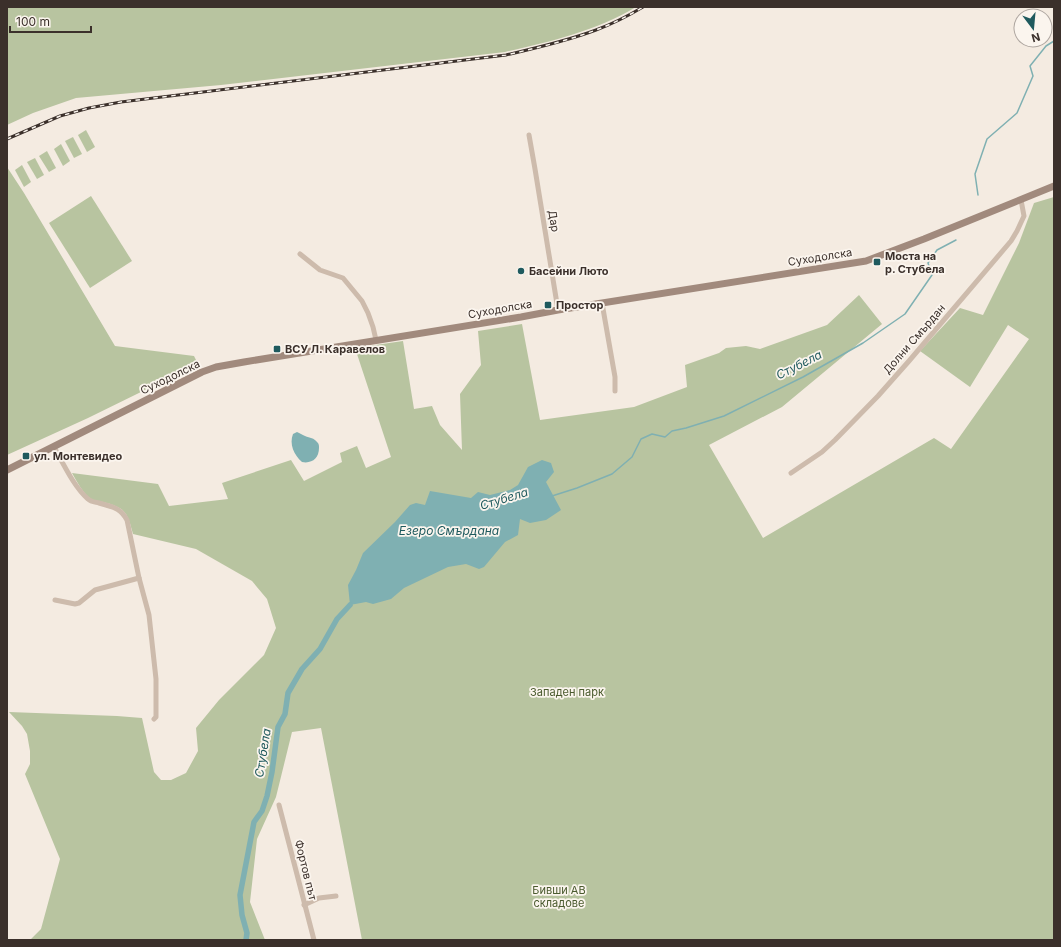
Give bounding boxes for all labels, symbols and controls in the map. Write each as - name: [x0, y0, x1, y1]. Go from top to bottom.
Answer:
- scale bar: [10, 8, 91, 34]
- north arrow: [1013, 8, 1053, 48]
- text: 100 m: [16, 14, 50, 29]
- text: N: [1030, 30, 1042, 45]
- street label: Дар: [545, 209, 563, 233]
- street label: Суходолска: [787, 245, 853, 269]
- place label: Моста на р. Стубела: [885, 249, 945, 276]
- marker: Моста на р. Стубела: [872, 257, 882, 267]
- place label: Басейни Люто: [529, 264, 609, 278]
- marker: Басейни Люто: [516, 266, 526, 276]
- street label: Суходолска: [467, 296, 533, 322]
- place label: Простор: [556, 298, 603, 312]
- marker: Простор: [543, 300, 553, 310]
- street label: Долни Смърдан: [880, 301, 948, 377]
- place label: ВСУ Л. Каравелов: [285, 342, 385, 356]
- marker: ВСУ Л. Каравелов: [272, 344, 282, 354]
- water label: Стубела: [773, 347, 824, 382]
- street label: Суходолска: [138, 356, 202, 398]
- place label: ул. Монтевидео: [34, 449, 123, 463]
- marker: ул. Монтевидео: [21, 451, 31, 461]
- water label: Стубела: [478, 484, 530, 513]
- water label: Езеро Смърдана: [399, 523, 499, 538]
- park label: Западен парк: [530, 685, 604, 699]
- water label: Стубела: [251, 727, 274, 779]
- street label: Фортов път: [292, 838, 320, 902]
- park label: Бивши АВ складове: [532, 883, 586, 910]

